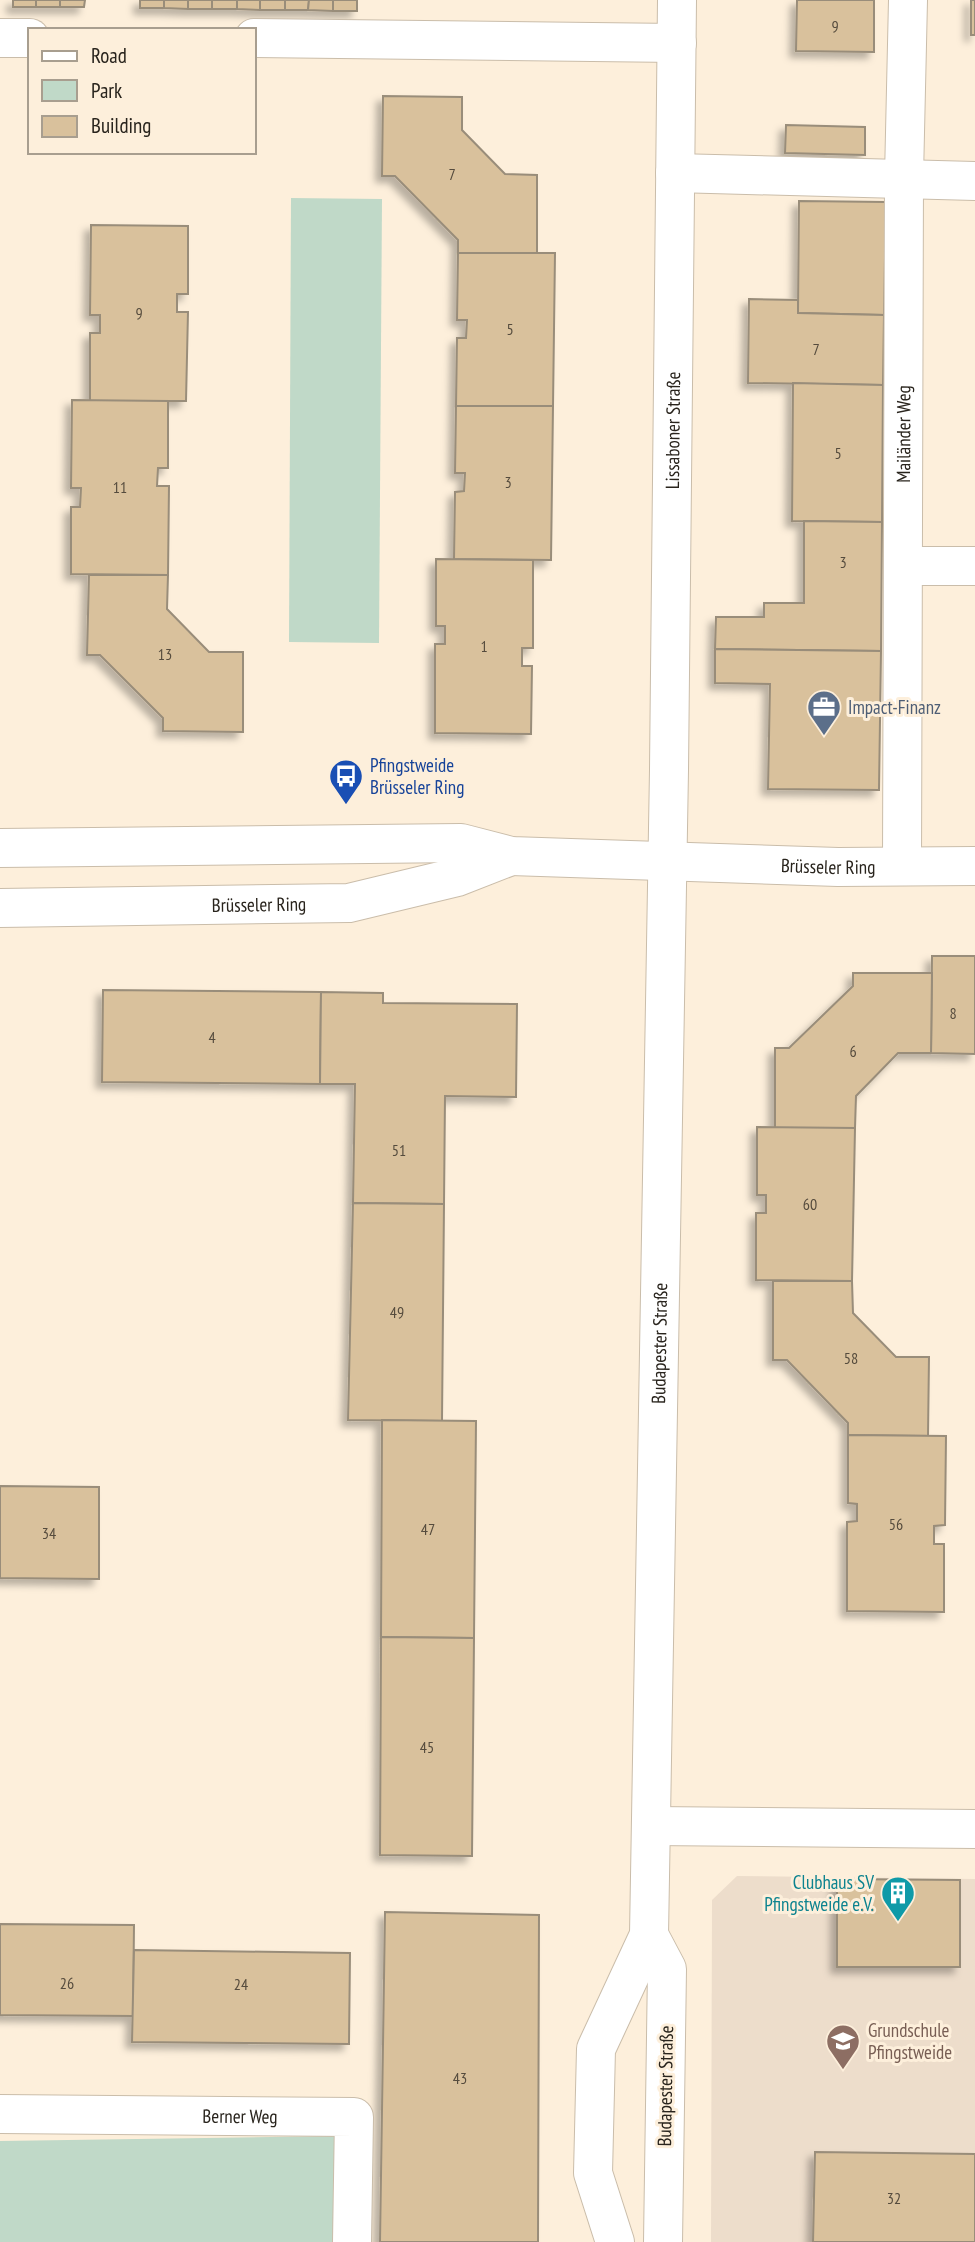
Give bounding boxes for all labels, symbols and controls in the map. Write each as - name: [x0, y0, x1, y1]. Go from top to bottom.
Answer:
- house number: 9: [831, 16, 839, 36]
- legend: [28, 28, 256, 154]
- text: Road: [91, 42, 127, 69]
- text: Park: [91, 77, 122, 104]
- text: Building: [91, 112, 151, 139]
- house number: 7: [448, 164, 456, 184]
- house number: 9: [135, 303, 143, 323]
- house number: 5: [506, 319, 514, 339]
- house number: 7: [812, 339, 820, 359]
- street label: Lissaboner Straße: [660, 371, 685, 489]
- street label: Mailänder Weg: [891, 385, 915, 483]
- house number: 5: [834, 443, 842, 463]
- house number: 3: [504, 472, 512, 492]
- house number: 11: [113, 477, 127, 497]
- house number: 3: [839, 552, 847, 572]
- house number: 1: [480, 636, 488, 656]
- house number: 13: [158, 644, 172, 664]
- office icon: Impact-Finanz: [805, 688, 843, 737]
- place label: Impact-Finanz: [848, 695, 941, 719]
- place label: Pfingstweide Brüsseler Ring: [370, 753, 464, 799]
- bus stop icon: Pfingstweide Brüsseler Ring: [327, 757, 365, 806]
- street label: Brüsseler Ring: [780, 853, 875, 879]
- street label: Brüsseler Ring: [212, 892, 306, 917]
- house number: 8: [949, 1003, 957, 1023]
- house number: 4: [208, 1027, 216, 1047]
- house number: 6: [849, 1041, 857, 1061]
- house number: 51: [392, 1140, 406, 1160]
- house number: 60: [803, 1194, 817, 1214]
- street label: Budapester Straße: [646, 1282, 672, 1404]
- house number: 49: [390, 1302, 404, 1322]
- house number: 58: [844, 1348, 858, 1368]
- house number: 56: [889, 1514, 903, 1534]
- house number: 47: [421, 1519, 435, 1539]
- house number: 34: [42, 1523, 56, 1543]
- house number: 45: [420, 1737, 434, 1757]
- place label: Clubhaus SV Pfingstweide e.V.: [764, 1870, 874, 1916]
- building icon: Clubhaus SV Pfingstweide e.V.: [879, 1874, 917, 1923]
- house number: 26: [60, 1973, 74, 1993]
- house number: 24: [234, 1974, 248, 1994]
- place label: Grundschule Pfingstweide: [868, 2018, 952, 2064]
- school or university icon: Grundschule Pfingstweide: [824, 2022, 862, 2071]
- street label: Budapester Straße: [652, 2025, 678, 2147]
- house number: 43: [453, 2068, 467, 2088]
- street label: Berner Weg: [202, 2104, 278, 2128]
- house number: 32: [887, 2188, 901, 2208]

